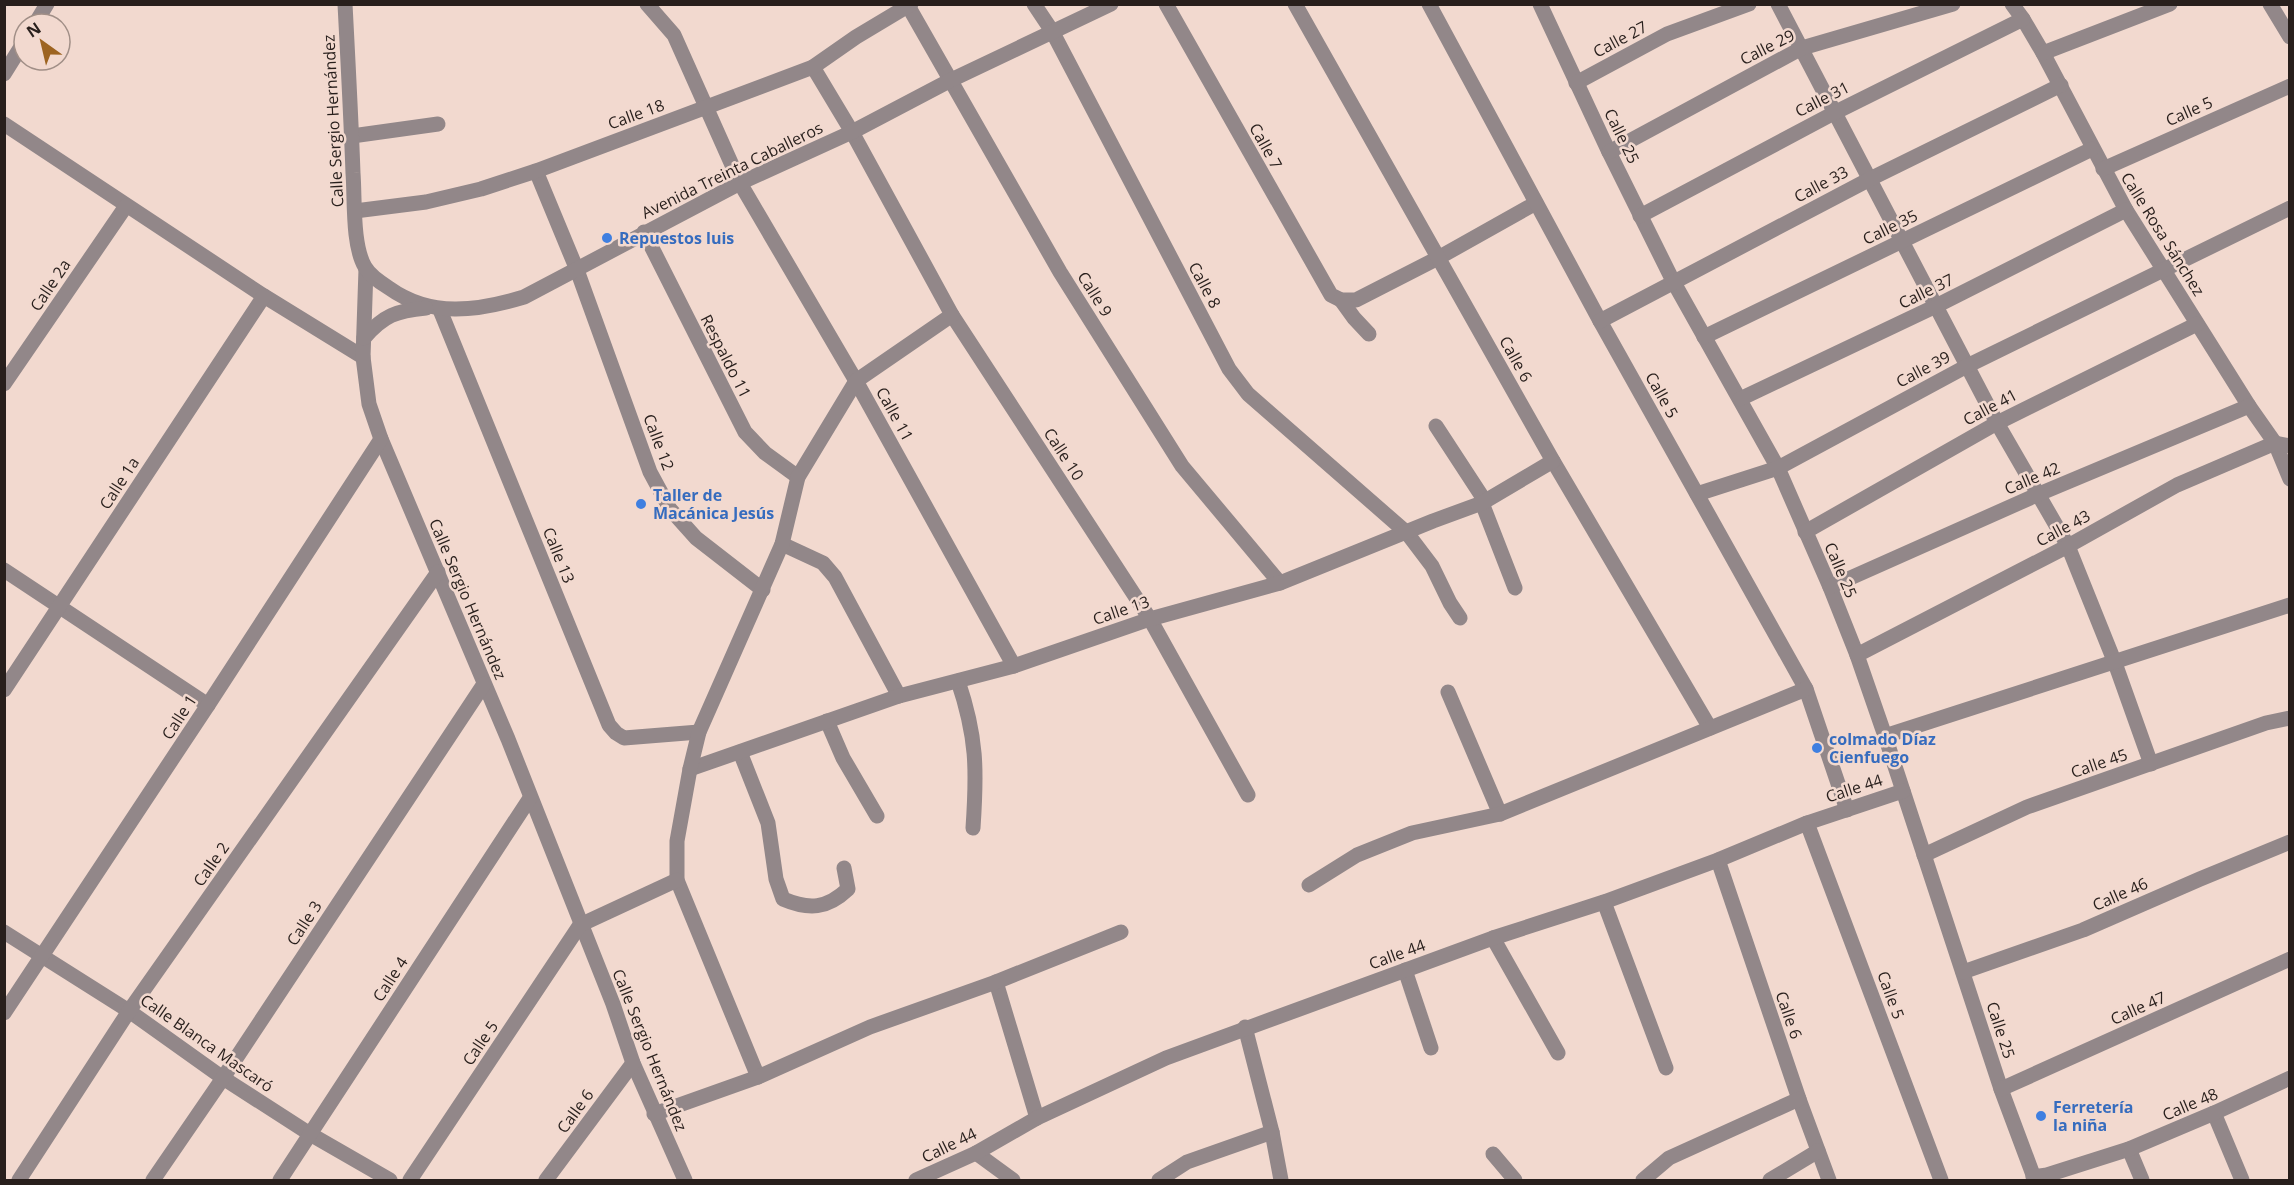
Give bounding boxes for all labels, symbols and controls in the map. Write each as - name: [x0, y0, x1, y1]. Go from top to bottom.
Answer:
- north arrow: [12, 12, 72, 72]
- street label: Calle 27: [1589, 16, 1651, 62]
- text: N: [22, 17, 45, 42]
- street label: Calle 29: [1736, 24, 1798, 70]
- street label: Calle Sergio Hernández: [317, 34, 349, 208]
- street label: Calle 31: [1791, 76, 1853, 122]
- street label: Calle 5: [2162, 91, 2216, 131]
- street label: Calle 18: [605, 94, 667, 134]
- street label: Calle 25: [1599, 105, 1645, 167]
- street label: Avenida Treinta Caballeros: [638, 116, 826, 224]
- street label: Calle 7: [1244, 119, 1288, 173]
- street label: Calle 33: [1790, 161, 1852, 207]
- street label: Calle Rosa Sánchez: [2116, 168, 2210, 300]
- street label: Calle 35: [1859, 204, 1921, 250]
- place label: Repuestos luis: [619, 227, 734, 249]
- marker: Repuestos luis: [600, 231, 614, 245]
- street label: Calle 2a: [25, 255, 75, 315]
- street label: Calle 8: [1184, 258, 1226, 312]
- street label: Calle 9: [1073, 267, 1117, 321]
- street label: Calle 37: [1895, 268, 1957, 314]
- street label: Respaldo 11: [696, 310, 756, 402]
- street label: Calle 6: [1494, 332, 1538, 386]
- street label: Calle 39: [1892, 346, 1954, 392]
- street label: Calle 5: [1640, 368, 1684, 422]
- street label: Calle 11: [871, 383, 919, 445]
- street label: Calle 41: [1959, 384, 2021, 430]
- street label: Calle 12: [638, 411, 680, 473]
- street label: Calle 10: [1039, 423, 1089, 485]
- street label: Calle 1a: [94, 453, 144, 513]
- street label: Calle 42: [2001, 456, 2063, 500]
- place label: Taller de Macánica Jesús: [653, 484, 774, 524]
- marker: Taller de Macánica Jesús: [634, 497, 648, 511]
- street label: Calle 43: [2032, 505, 2094, 551]
- street label: Calle Sergio Hernández: [424, 515, 512, 683]
- street label: Calle 13: [538, 524, 580, 586]
- street label: Calle 25: [1819, 539, 1863, 601]
- street label: Calle 13: [1090, 590, 1152, 630]
- street label: Calle 1: [156, 690, 202, 744]
- place label: colmado Díaz Cienfuego: [1829, 728, 1936, 768]
- marker: colmado Díaz Cienfuego: [1810, 741, 1824, 755]
- street label: Calle 45: [2068, 743, 2130, 783]
- street label: Calle 44: [1823, 769, 1885, 807]
- street label: Calle 2: [188, 837, 234, 891]
- street label: Calle 46: [2089, 872, 2151, 916]
- street label: Calle 3: [281, 896, 327, 950]
- street label: Calle 44: [1366, 934, 1428, 974]
- street label: Calle 4: [367, 952, 413, 1006]
- street label: Calle Sergio Hernández: [607, 966, 693, 1134]
- street label: Calle 5: [1872, 968, 1910, 1022]
- street label: Calle 47: [2107, 986, 2169, 1030]
- street label: Calle 6: [1771, 988, 1807, 1042]
- street label: Calle Blanca Mascaró: [136, 989, 278, 1097]
- street label: Calle 25: [1982, 999, 2020, 1061]
- street label: Calle 5: [457, 1016, 503, 1070]
- street label: Calle 48: [2159, 1082, 2221, 1126]
- street label: Calle 6: [552, 1085, 598, 1137]
- place label: Ferretería la niña: [2053, 1096, 2133, 1136]
- marker: Ferretería la niña: [2034, 1109, 2048, 1123]
- street label: Calle 44: [918, 1122, 980, 1168]

